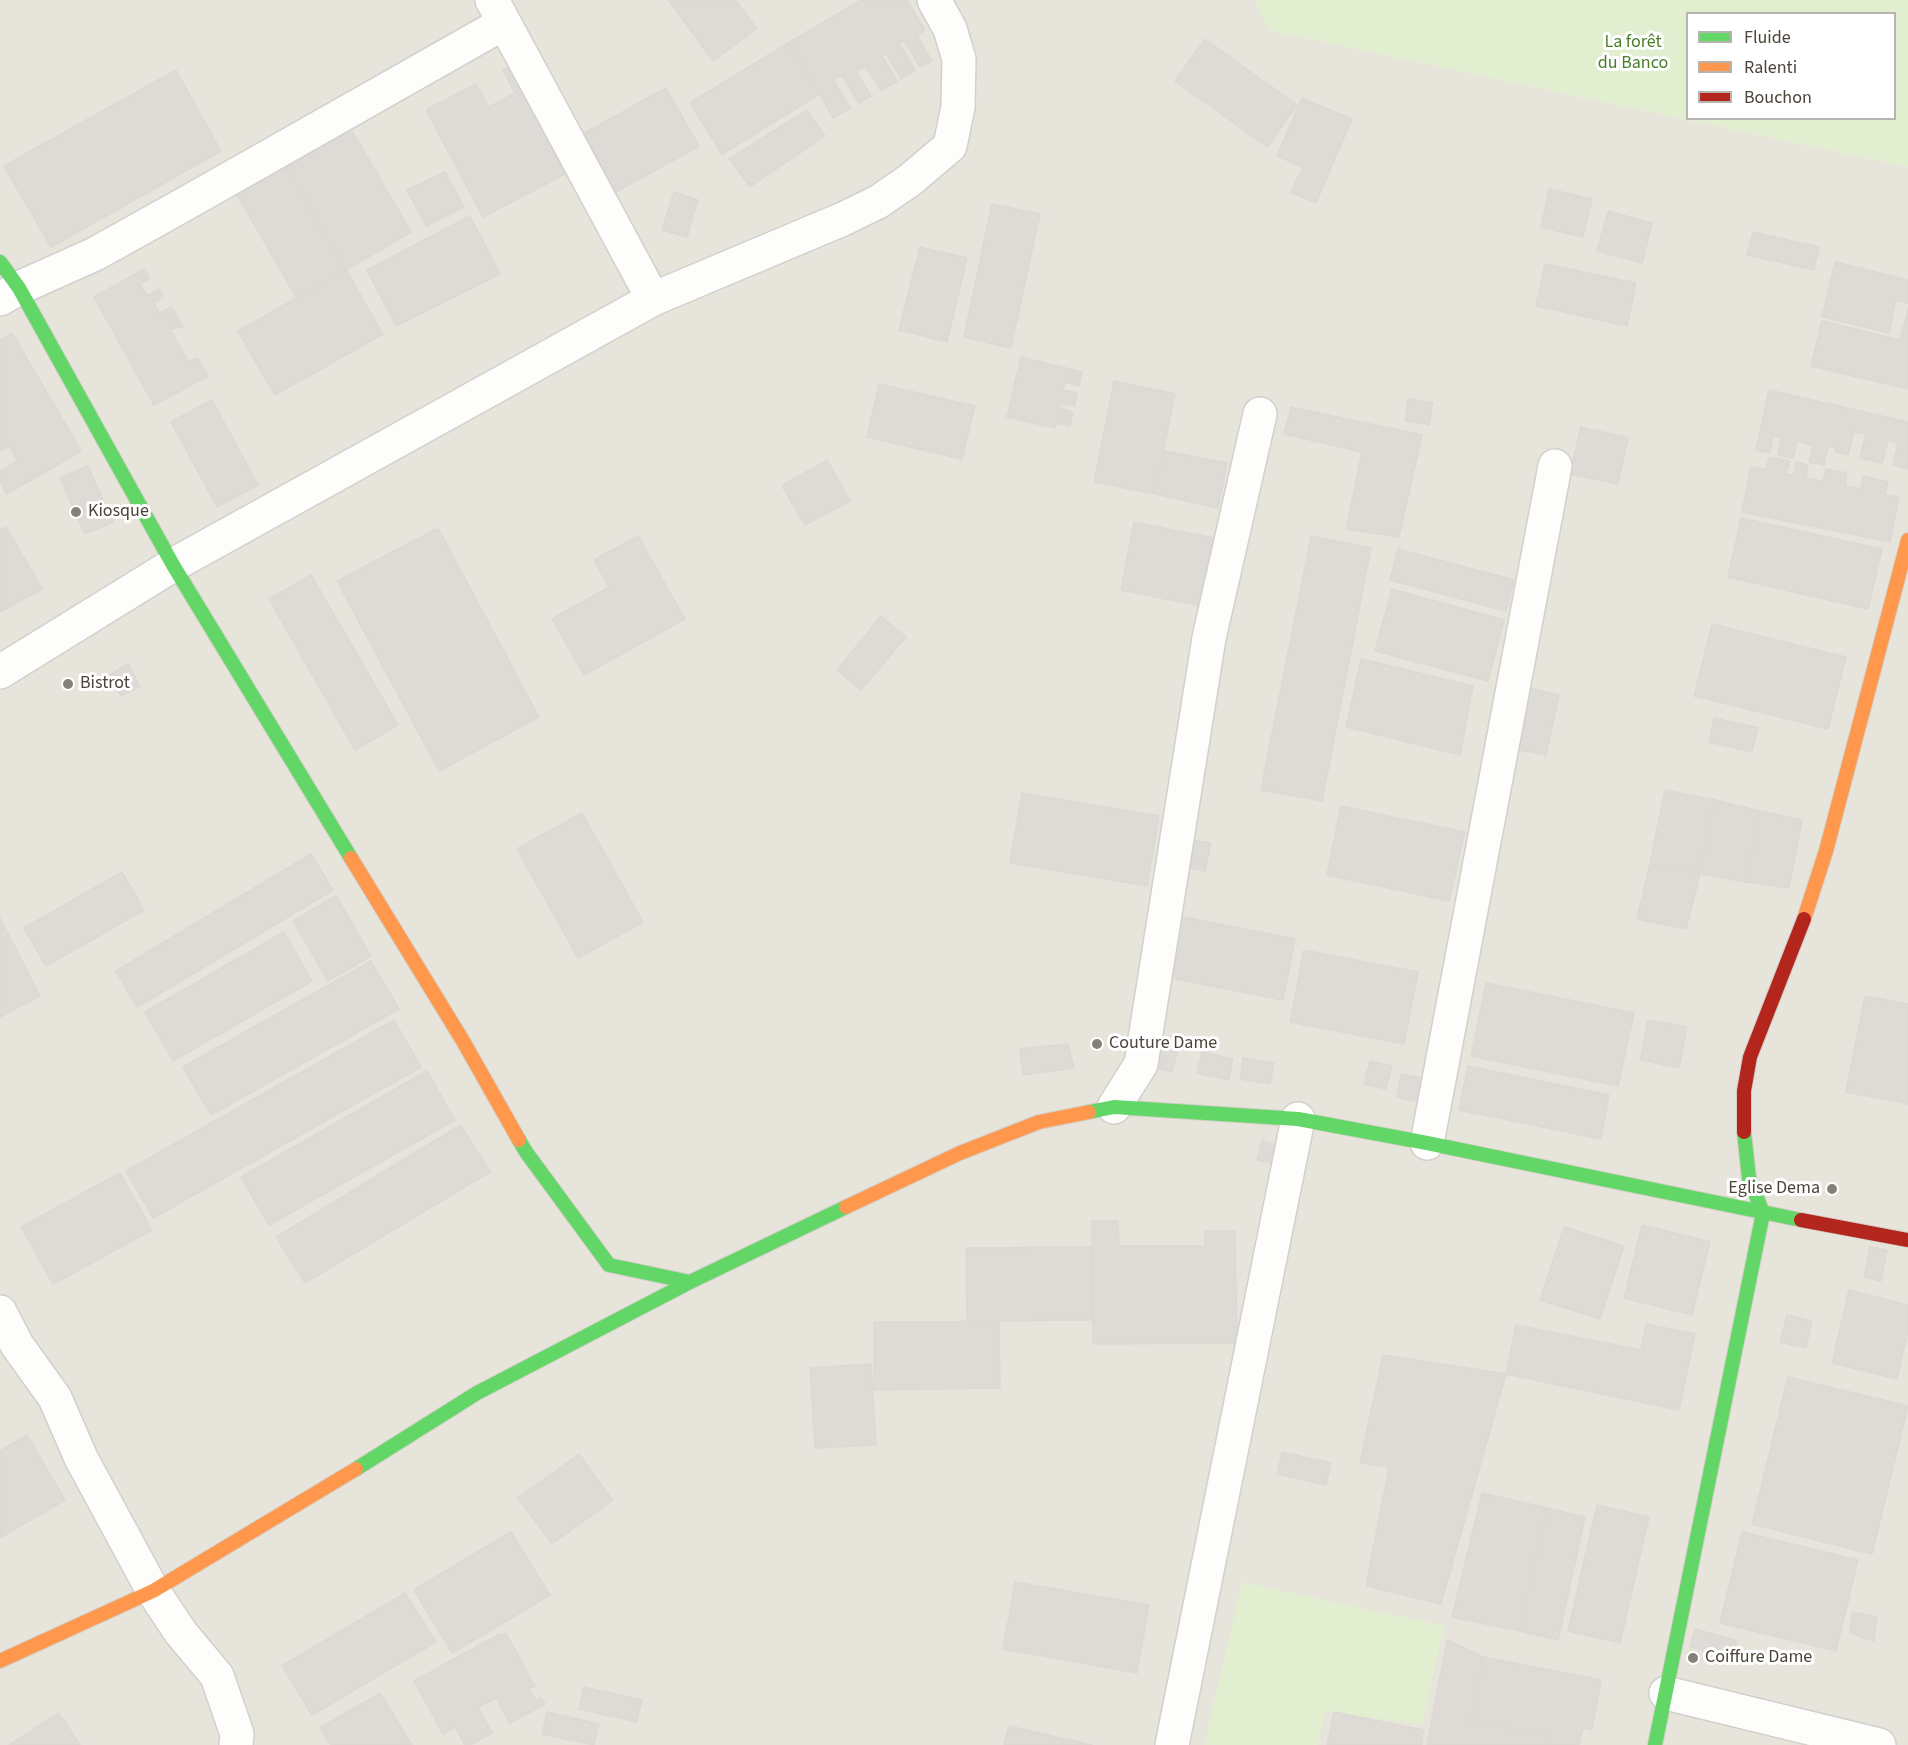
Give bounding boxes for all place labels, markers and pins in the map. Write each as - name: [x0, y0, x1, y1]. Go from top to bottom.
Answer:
- place label: Kiosque: [88, 501, 149, 523]
- marker: Kiosque: [69, 505, 83, 519]
- place label: Bistrot: [80, 673, 130, 695]
- marker: Bistrot: [61, 677, 75, 691]
- place label: Couture Dame: [1109, 1033, 1217, 1055]
- marker: Couture Dame: [1090, 1037, 1104, 1051]
- place label: Eglise Dema: [1728, 1178, 1820, 1200]
- marker: Eglise Dema: [1825, 1182, 1839, 1196]
- place label: Coiffure Dame: [1705, 1647, 1812, 1669]
- marker: Coiffure Dame: [1686, 1651, 1700, 1665]

